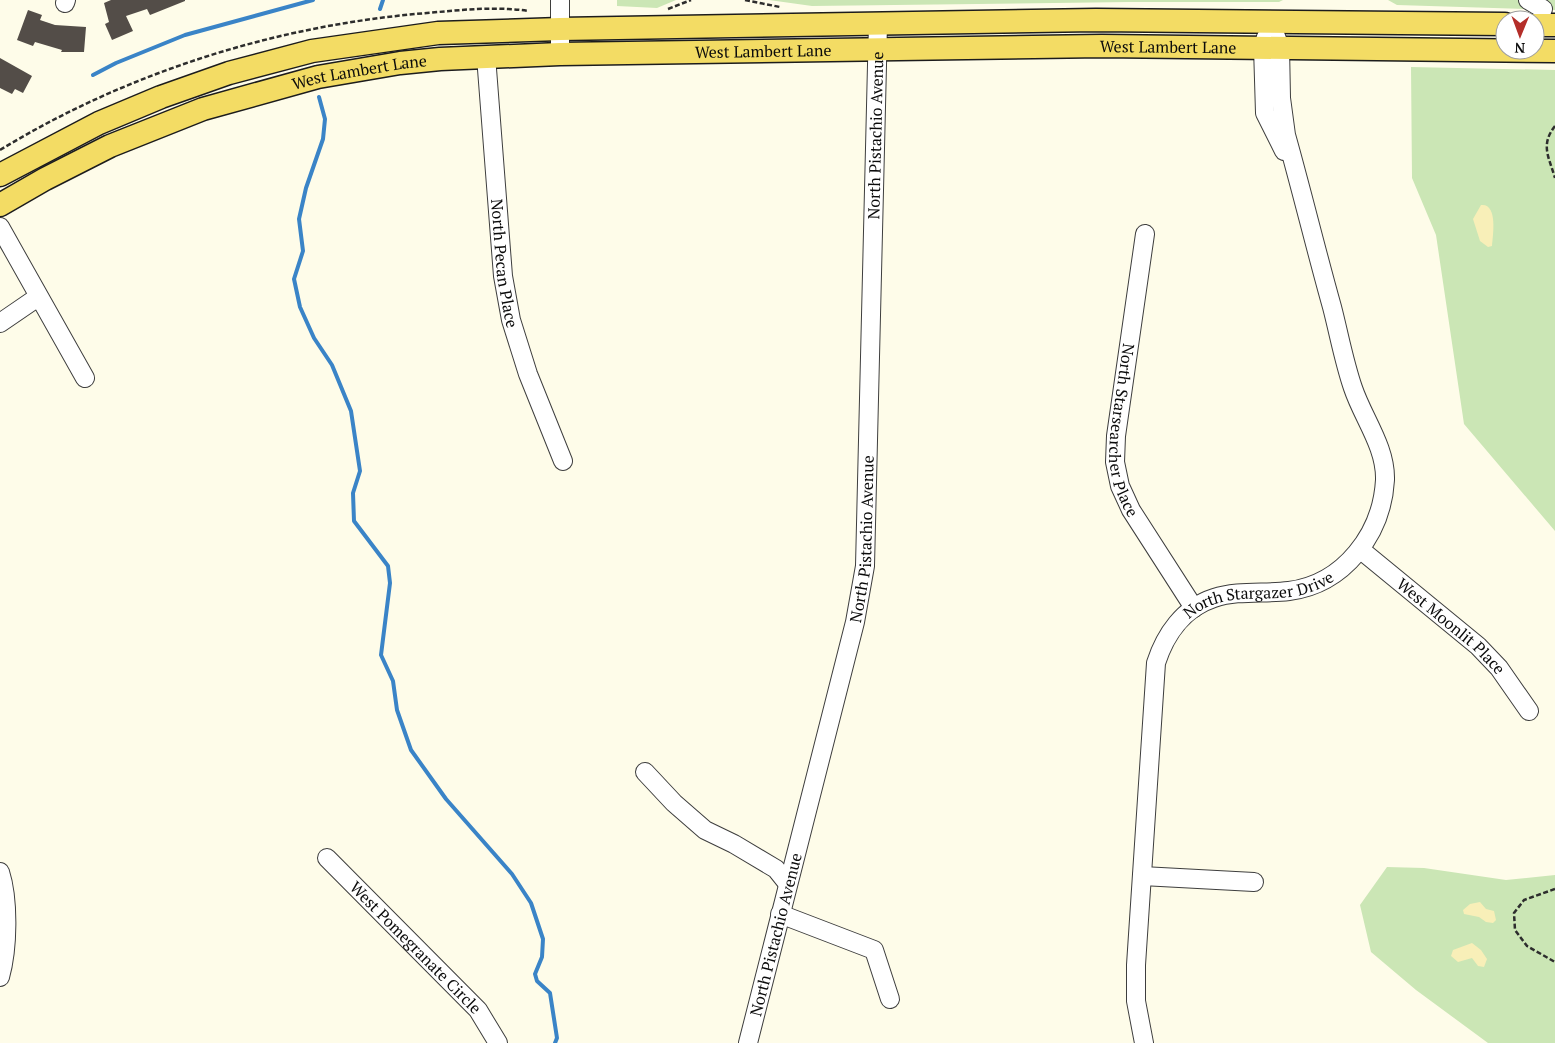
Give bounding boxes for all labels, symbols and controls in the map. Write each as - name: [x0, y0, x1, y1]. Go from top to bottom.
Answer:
- north arrow: [1495, 10, 1545, 60]
- street label: West Lambert Lane: [1100, 35, 1237, 58]
- street label: West Lambert Lane: [695, 39, 832, 63]
- text: N: [1514, 39, 1525, 58]
- street label: West Lambert Lane: [289, 49, 428, 95]
- street label: North Pistachio Avenue: [862, 51, 888, 220]
- street label: North Pecan Place: [486, 198, 524, 330]
- street label: North Starsearcher Place: [1104, 342, 1144, 521]
- street label: North Pistachio Avenue: [844, 455, 879, 624]
- street label: North Stargazer Drive: [1178, 566, 1338, 623]
- street label: West Moonlit Place: [1392, 573, 1511, 678]
- street label: North Pistachio Avenue: [744, 850, 807, 1019]
- street label: West Pomegranate Circle: [345, 876, 486, 1018]

